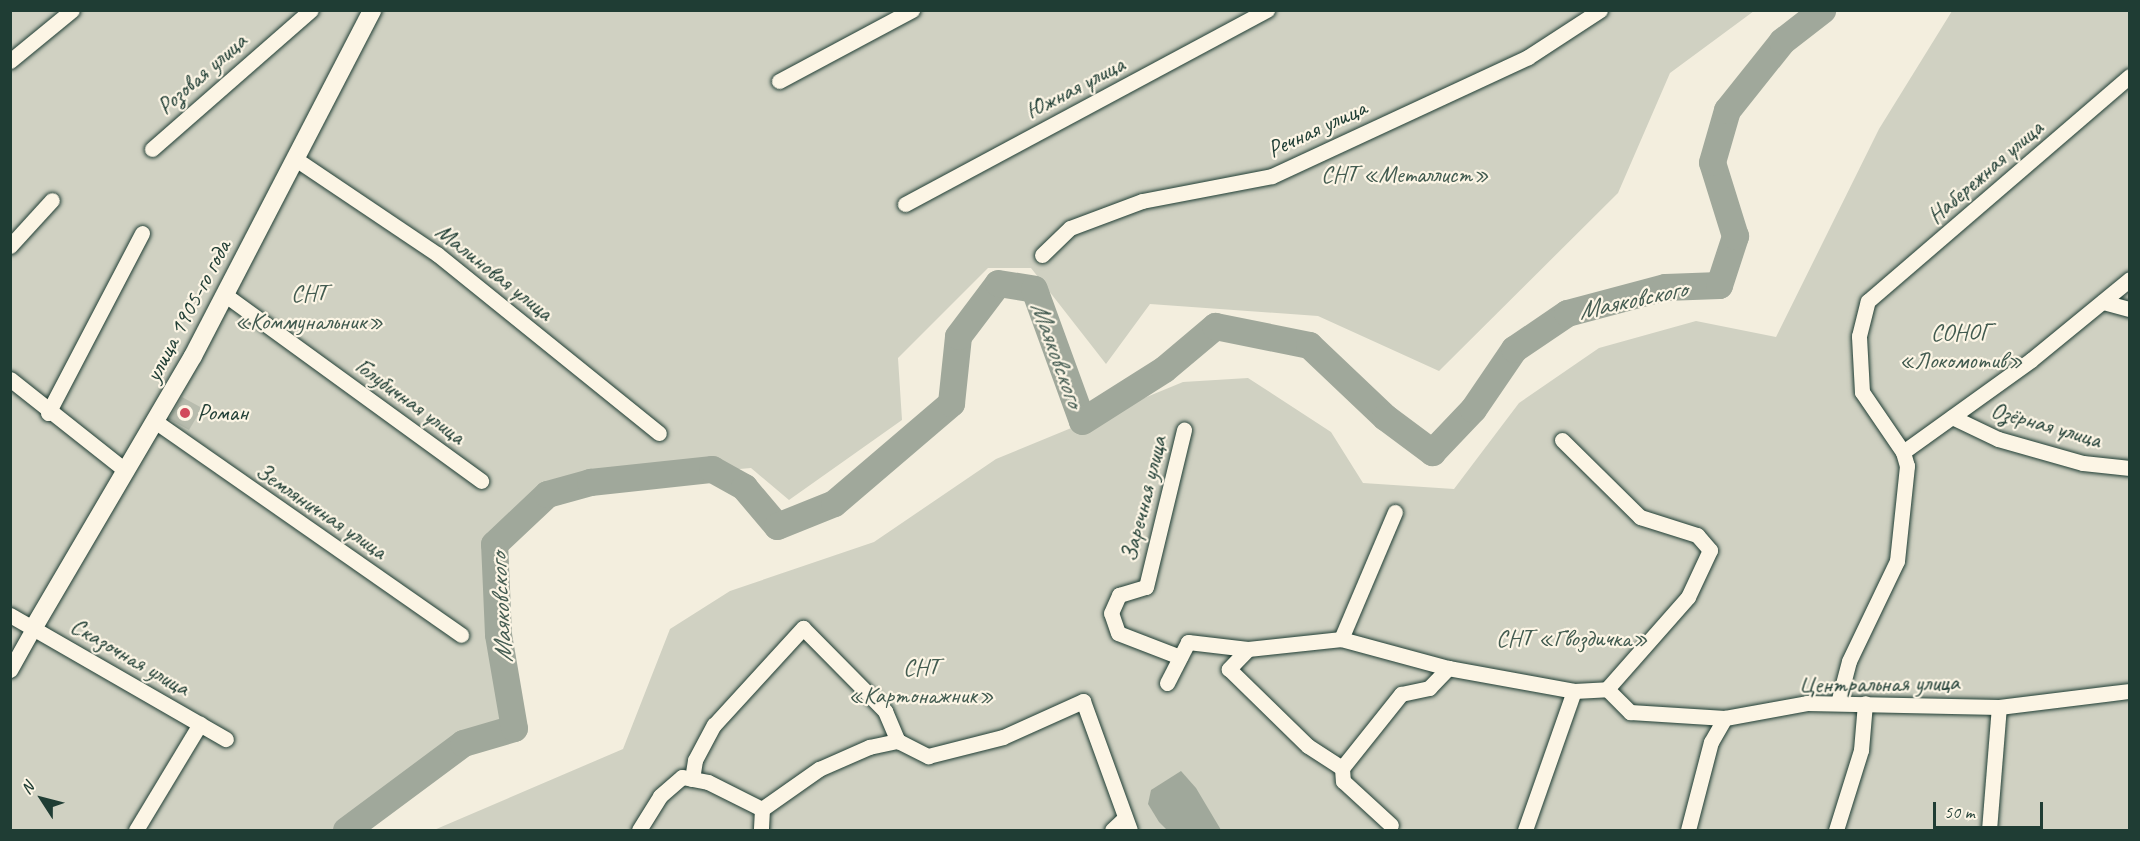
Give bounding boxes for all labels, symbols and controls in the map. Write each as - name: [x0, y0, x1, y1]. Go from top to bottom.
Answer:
- street label: Розовая улица: [151, 27, 253, 121]
- street label: Южная улица: [1020, 50, 1130, 126]
- street label: Речная улица: [1263, 94, 1371, 164]
- street label: Набережная улица: [1920, 113, 2050, 231]
- park label: СНТ «Металлист»: [1321, 161, 1489, 189]
- street label: Малиновая улица: [429, 217, 559, 327]
- street label: улица 1905-го года: [139, 236, 237, 386]
- water label: Маяковского: [1575, 273, 1689, 327]
- park label: СНТ «Коммунальник»: [235, 280, 383, 336]
- water label: Маяковского: [1024, 297, 1090, 411]
- park label: СОНОГ «Локомотив»: [1899, 319, 2023, 375]
- street label: Голубичная улица: [348, 351, 472, 451]
- street label: Озёрная улица: [1987, 395, 2105, 455]
- place label: Роман: [197, 399, 248, 427]
- marker: Роман: [178, 406, 192, 420]
- street label: Заречная улица: [1114, 433, 1174, 565]
- street label: Земляничная улица: [249, 456, 393, 566]
- water label: Маяковского: [483, 553, 519, 663]
- street label: Сказочная улица: [64, 611, 196, 703]
- park label: СНТ «Гвоздичка»: [1496, 625, 1648, 653]
- park label: СНТ «Картонажник»: [848, 654, 994, 710]
- street label: Центральная улица: [1798, 668, 1960, 700]
- north arrow: [12, 769, 72, 829]
- text: N: [16, 779, 38, 798]
- scale bar: [1936, 790, 2046, 828]
- text: 50 m: [1944, 801, 1975, 823]

